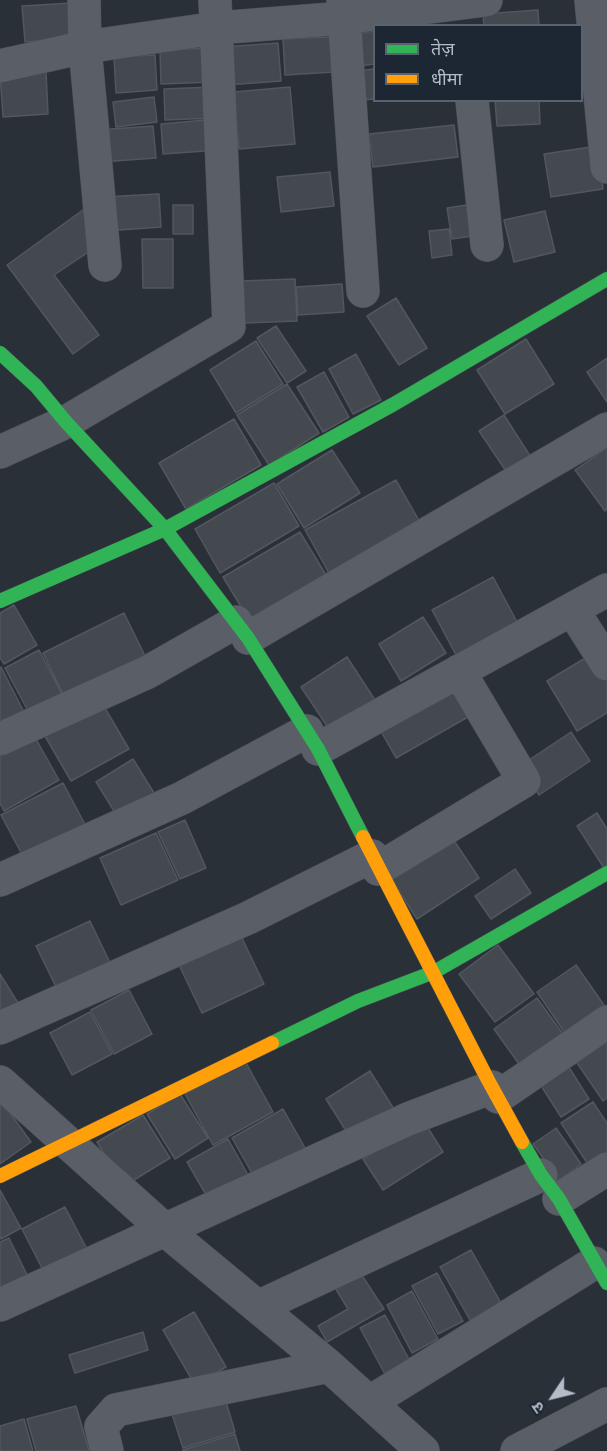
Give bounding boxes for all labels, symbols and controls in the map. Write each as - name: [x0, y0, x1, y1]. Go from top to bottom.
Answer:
- legend: [373, 24, 583, 102]
- text: तेज़: [431, 37, 455, 61]
- text: धीमा: [431, 67, 462, 91]
- north arrow: [523, 1367, 583, 1427]
- text: उ: [527, 1397, 550, 1417]

